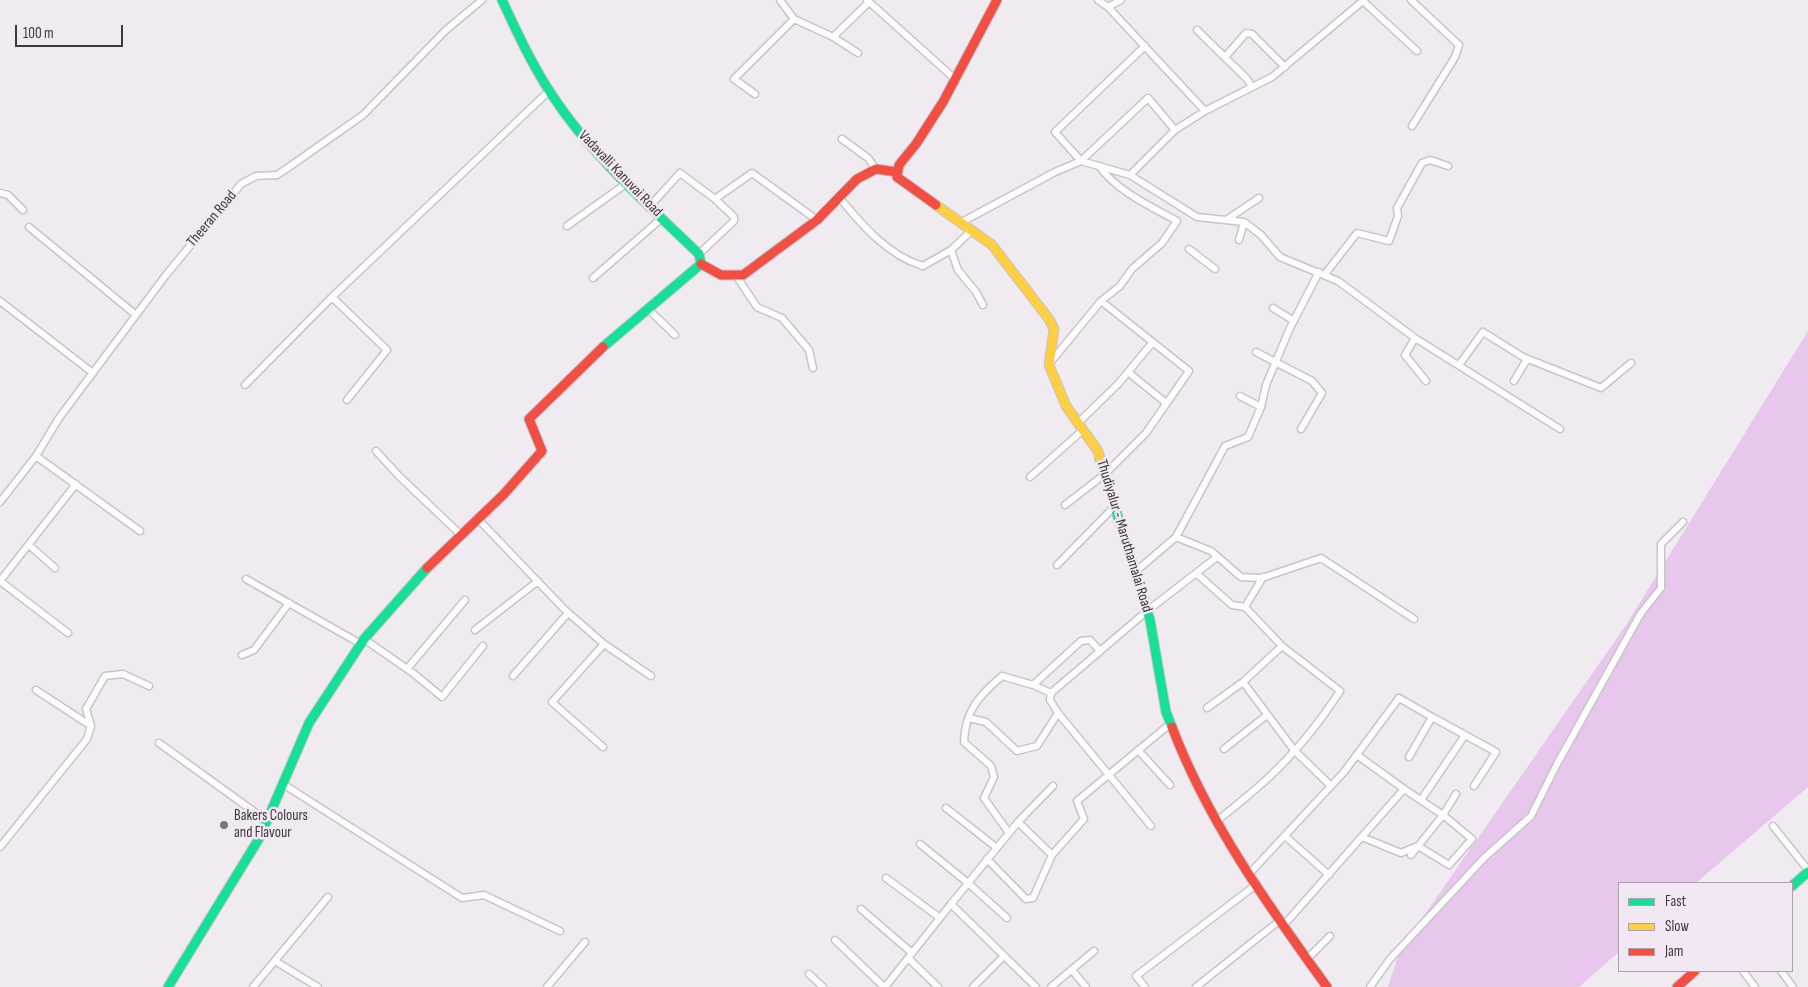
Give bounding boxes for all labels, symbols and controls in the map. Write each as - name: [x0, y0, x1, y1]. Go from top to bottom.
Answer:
- scale bar: [18, 15, 125, 47]
- text: 100 m: [23, 24, 54, 43]
- street label: Vadavalli Kanuvai Road: [574, 127, 666, 221]
- street label: Theeran Road: [183, 187, 241, 251]
- street label: Thudiyalur - Maruthamalai Road: [1092, 457, 1156, 615]
- place label: Bakers Colours and Flavour: [234, 807, 308, 842]
- marker: Bakers Colours and Flavour: [218, 819, 230, 831]
- legend: [1618, 882, 1793, 972]
- text: Fast: [1665, 892, 1686, 911]
- text: Slow: [1665, 917, 1689, 936]
- text: Jam: [1665, 942, 1683, 961]

